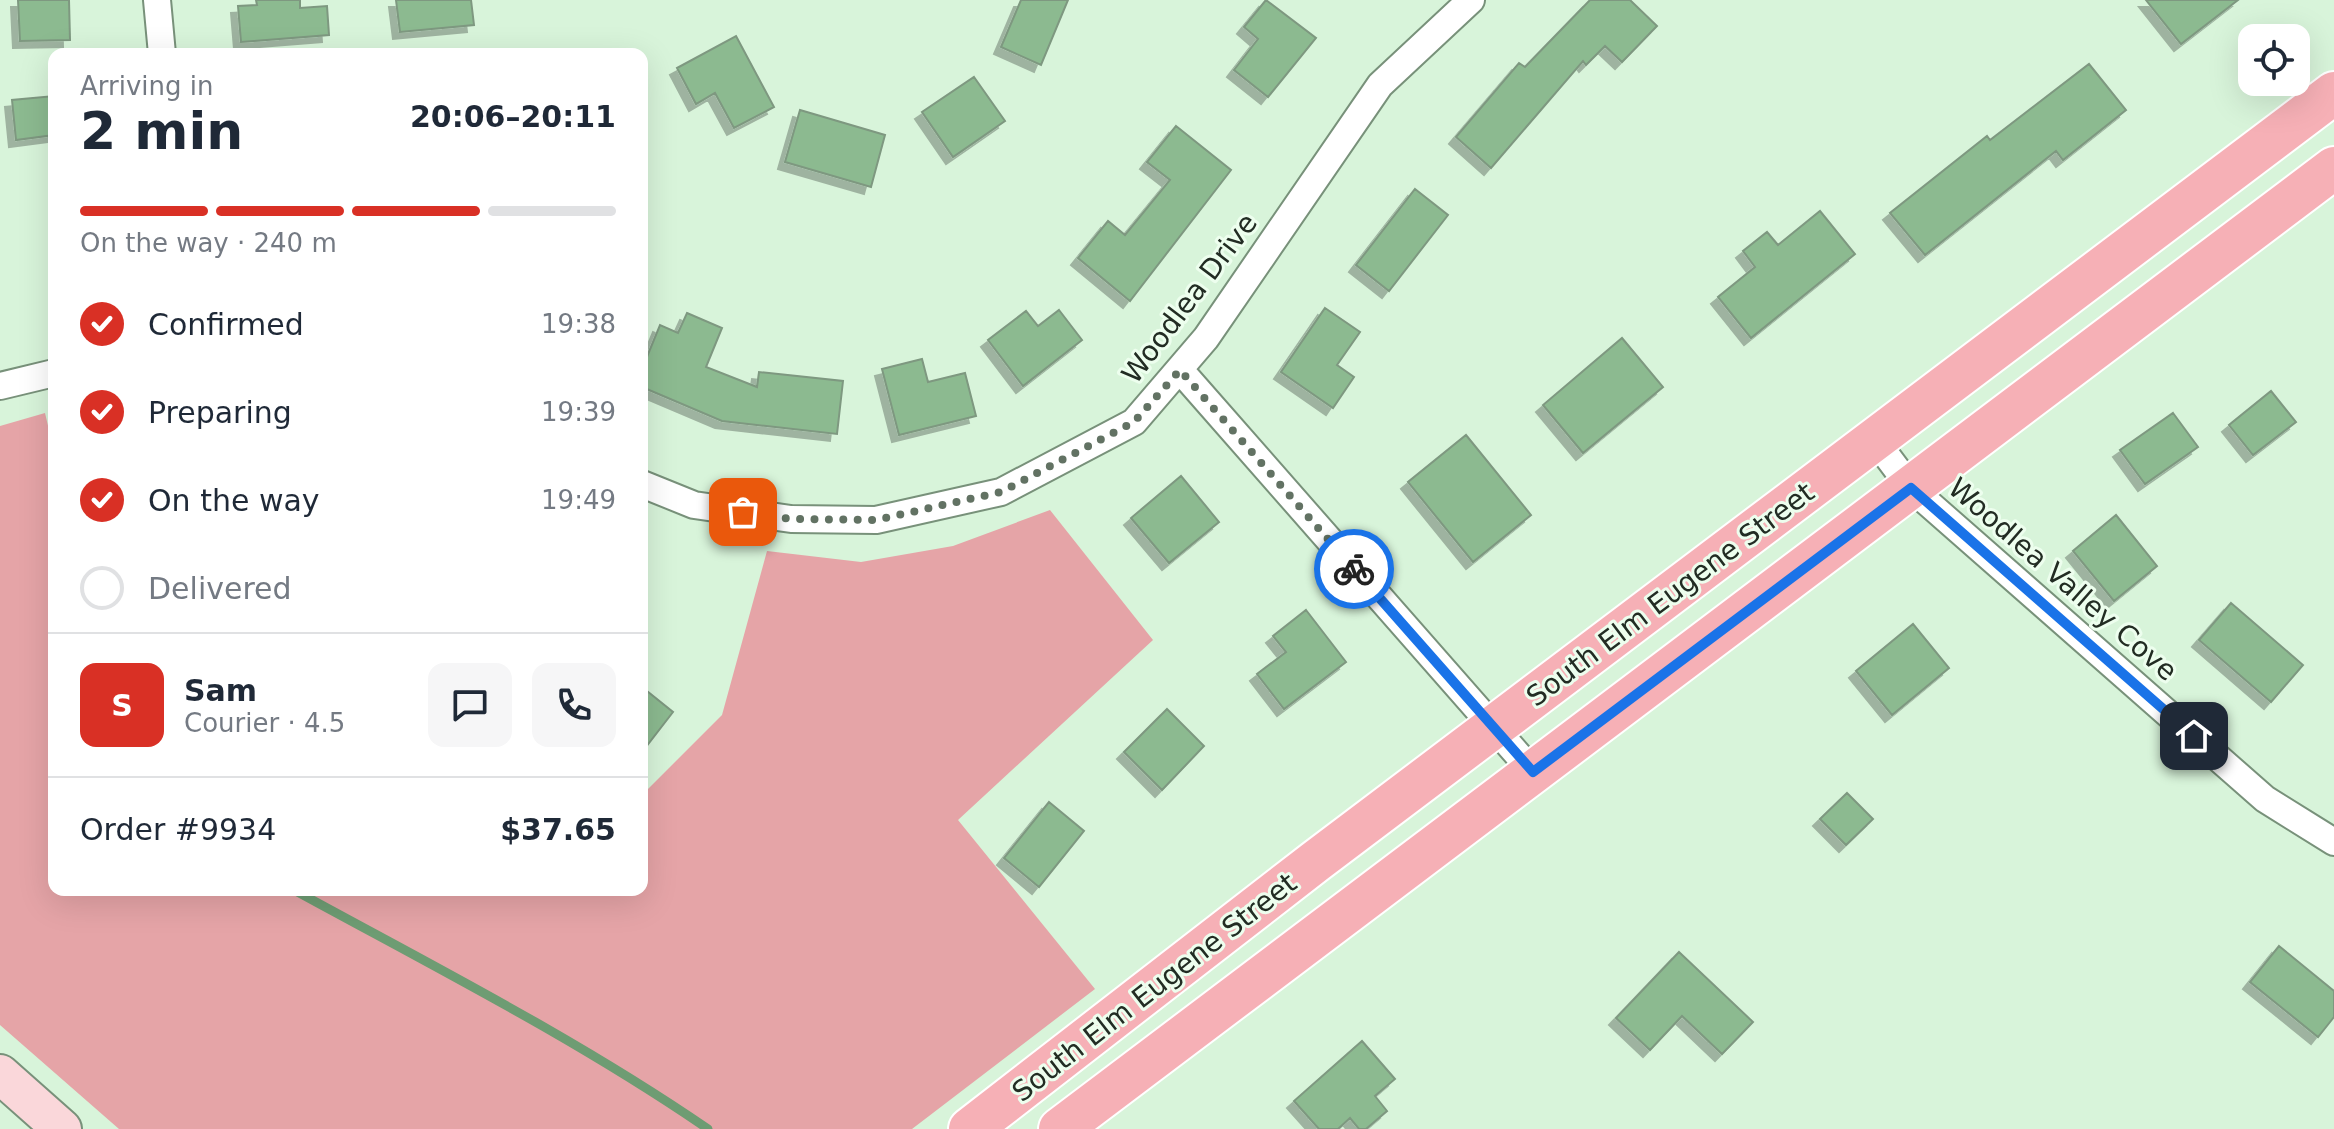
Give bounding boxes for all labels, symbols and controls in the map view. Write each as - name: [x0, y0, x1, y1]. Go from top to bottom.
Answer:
- map controls: [2238, 24, 2310, 96]
- button: locate: [2238, 24, 2310, 96]
- text: Arriving in: [80, 71, 214, 101]
- text: 20:06–20:11: [410, 99, 616, 134]
- text: 2 min: [80, 101, 243, 161]
- street label: Woodlea Drive: [1115, 207, 1264, 390]
- text: On the way · 240 m: [80, 228, 337, 258]
- icon: check: [80, 302, 124, 346]
- text: Confirmed: [148, 307, 304, 342]
- text: 19:38: [541, 309, 616, 339]
- icon: check: [80, 390, 124, 434]
- text: Preparing: [148, 395, 292, 430]
- text: 19:39: [541, 397, 616, 427]
- street label: Woodlea Valley Cove: [1942, 471, 2184, 688]
- street label: South Elm Eugene Street: [1520, 475, 1821, 713]
- icon: check: [80, 478, 124, 522]
- pin: [709, 478, 777, 546]
- text: On the way: [148, 483, 320, 518]
- text: 19:49: [541, 485, 616, 515]
- icon: bag: [721, 490, 765, 534]
- courier: [1314, 529, 1394, 609]
- icon: bike: [1332, 547, 1376, 591]
- text: Delivered: [148, 571, 292, 606]
- button: chat: [428, 663, 512, 747]
- button: phone: [532, 663, 616, 747]
- text: Sam: [184, 673, 257, 708]
- text: S: [111, 688, 133, 723]
- pin: [2160, 702, 2228, 770]
- text: Courier · 4.5: [184, 708, 345, 738]
- icon: home: [2172, 714, 2216, 758]
- text: Order #9934: [80, 812, 276, 847]
- text: $37.65: [500, 812, 616, 847]
- street label: South Elm Eugene Street: [1006, 866, 1303, 1109]

